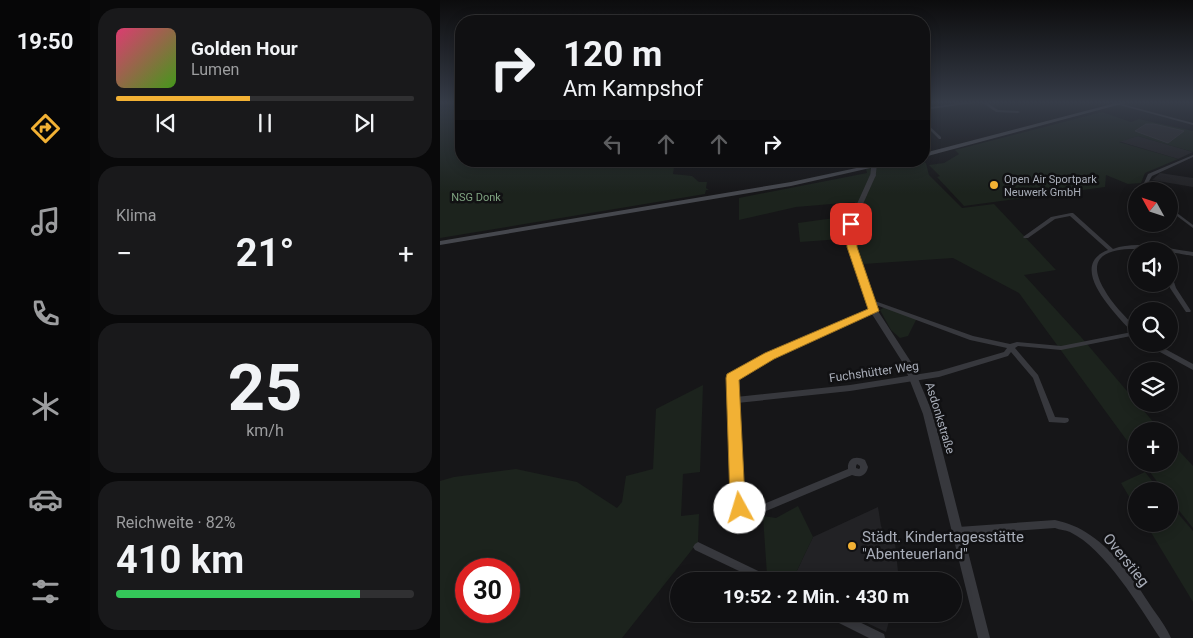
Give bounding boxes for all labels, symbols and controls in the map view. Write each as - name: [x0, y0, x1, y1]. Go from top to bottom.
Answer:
- text: 19:50: [17, 29, 73, 54]
- text: 120 m: [563, 34, 662, 75]
- icon: right: [480, 35, 545, 100]
- text: Golden Hour: [191, 37, 298, 60]
- text: Lumen: [191, 60, 239, 79]
- text: Am Kampshof: [563, 76, 703, 101]
- icon: previous: [152, 109, 180, 137]
- icon: pause: [251, 109, 279, 137]
- icon: next: [350, 109, 378, 137]
- icon: directions: [28, 111, 63, 146]
- icon: left: [599, 130, 627, 158]
- icon: ahead: [652, 130, 680, 158]
- icon: ahead: [705, 130, 733, 158]
- icon: right: [758, 130, 786, 158]
- place label: Open Air Sportpark Neuwerk GmbH: [1004, 173, 1097, 199]
- marker: Open Air Sportpark Neuwerk GmbH: [988, 179, 1000, 191]
- north arrow: [1128, 182, 1178, 232]
- map controls: [1128, 182, 1178, 532]
- park label: NSG Donk: [451, 191, 501, 204]
- pin: [830, 203, 872, 245]
- icon: music: [28, 204, 63, 239]
- text: Klima: [116, 206, 157, 225]
- icon: arrive: [837, 210, 865, 238]
- text: 21°: [236, 231, 294, 275]
- text: −: [116, 237, 132, 270]
- text: +: [398, 237, 414, 270]
- button: sound: [1128, 242, 1178, 292]
- icon: phone: [28, 296, 63, 331]
- button: search: [1128, 302, 1178, 352]
- text: 25: [228, 350, 302, 426]
- street label: Fuchshütter Weg: [828, 359, 920, 385]
- button: layers: [1128, 362, 1178, 412]
- street label: Asdonkstraße: [922, 380, 958, 456]
- icon: climate: [28, 389, 63, 424]
- text: km/h: [246, 421, 284, 440]
- button: +: [1128, 422, 1178, 472]
- position arrow: [713, 481, 765, 533]
- icon: car: [28, 482, 63, 517]
- button: −: [1128, 482, 1178, 532]
- text: Reichweite · 82%: [116, 513, 235, 532]
- place label: Städt. Kindertagesstätte "Abenteuerland": [862, 528, 1024, 563]
- street label: Overstieg: [1099, 530, 1153, 590]
- text: 410 km: [116, 538, 244, 582]
- marker: Städt. Kindertagesstätte "Abenteuerland": [846, 540, 858, 552]
- speed limit sign: 30: [455, 558, 520, 623]
- icon: filters: [28, 574, 63, 609]
- text: 19:52 · 2 Min. · 430 m: [723, 585, 909, 608]

